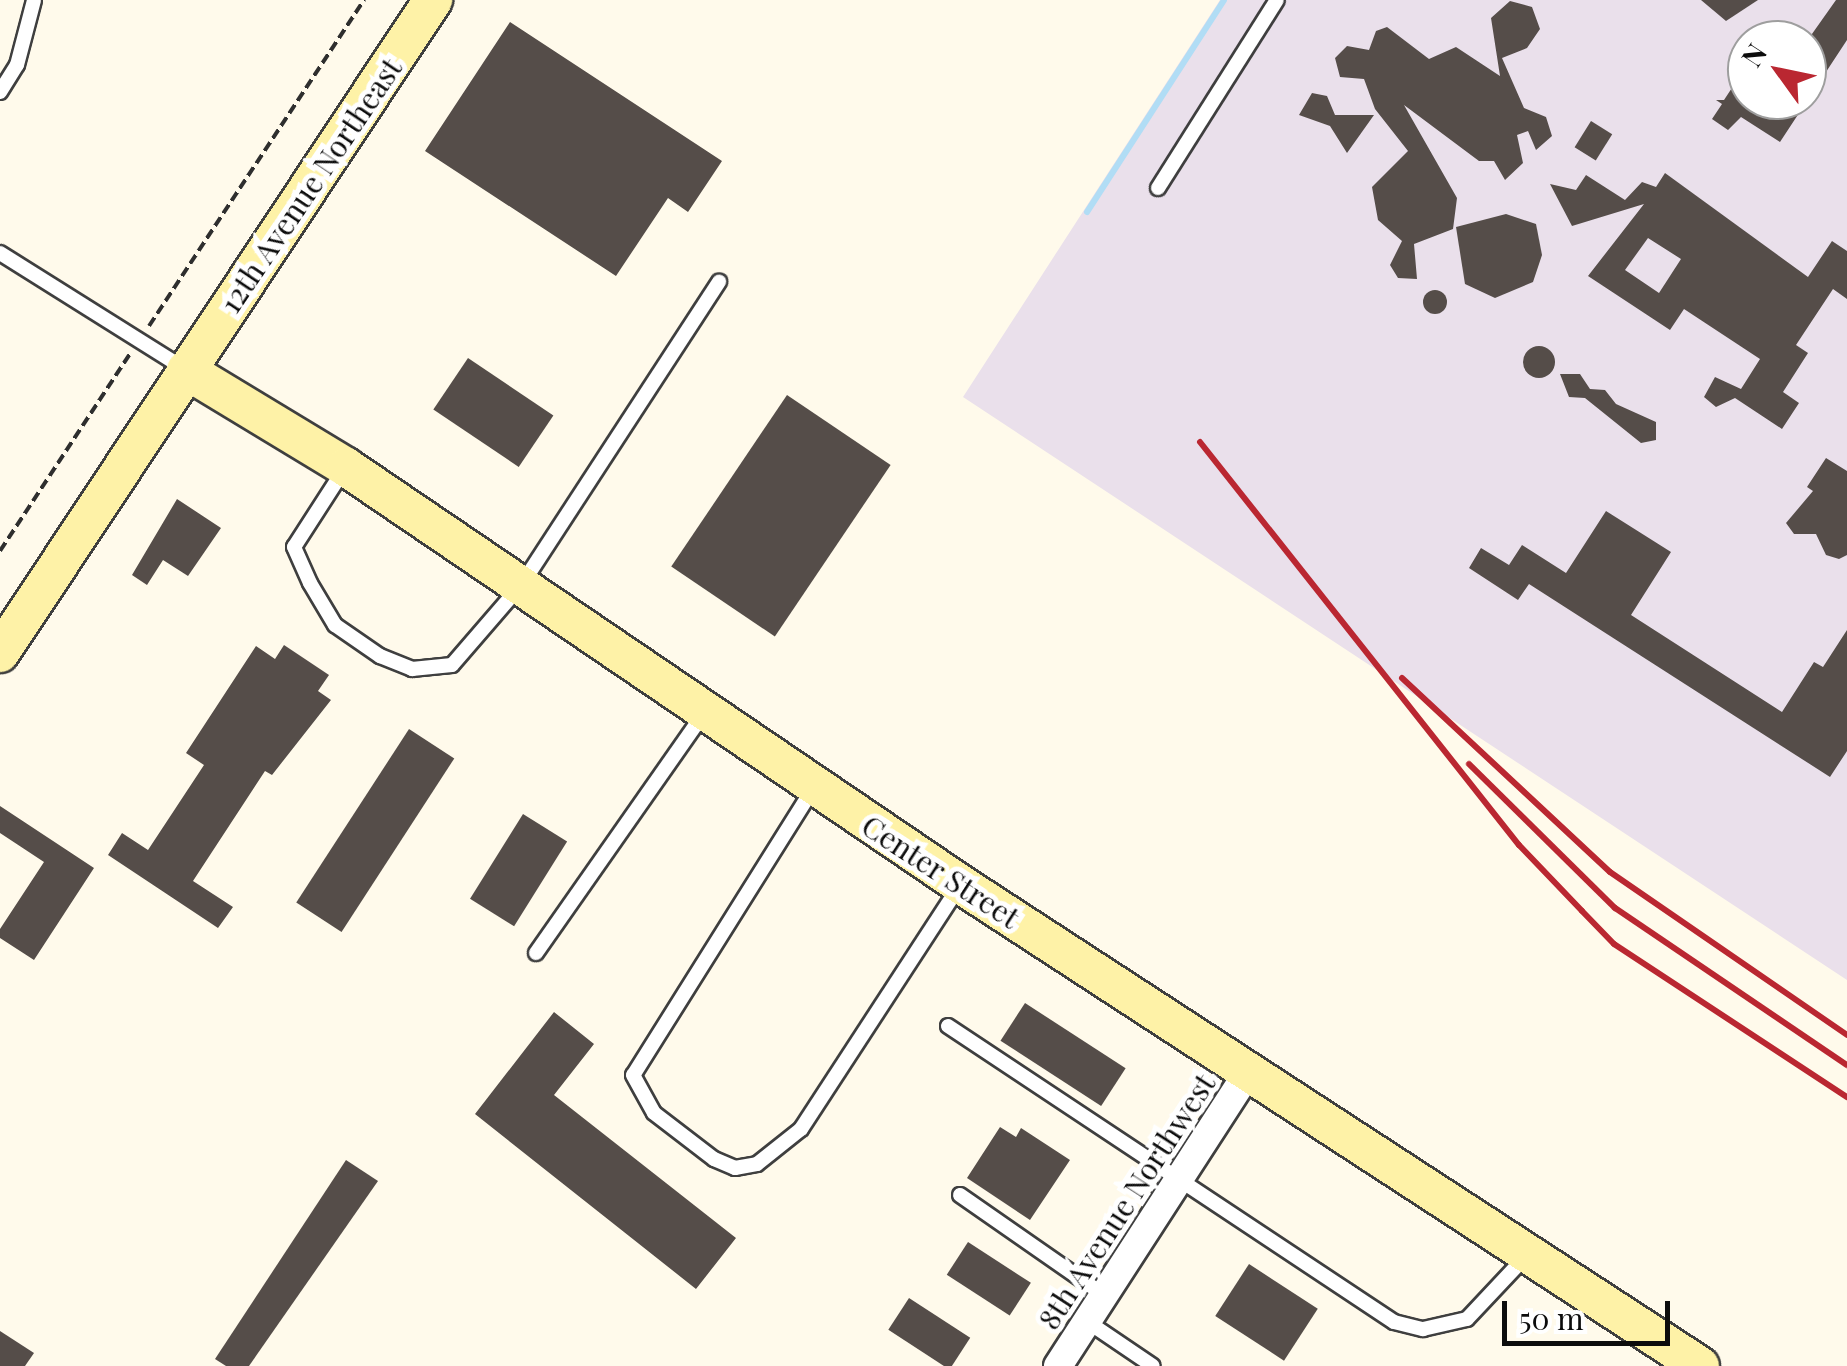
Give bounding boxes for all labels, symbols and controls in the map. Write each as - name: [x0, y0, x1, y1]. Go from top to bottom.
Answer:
- north arrow: [1727, 20, 1827, 120]
- text: N: [1732, 36, 1774, 73]
- street label: 12th Avenue Northeast: [211, 50, 409, 320]
- street label: Center Street: [855, 807, 1027, 935]
- street label: 8th Avenue Northwest: [1030, 1066, 1222, 1336]
- scale bar: [1507, 1281, 1674, 1343]
- text: 50 m: [1519, 1298, 1584, 1338]

